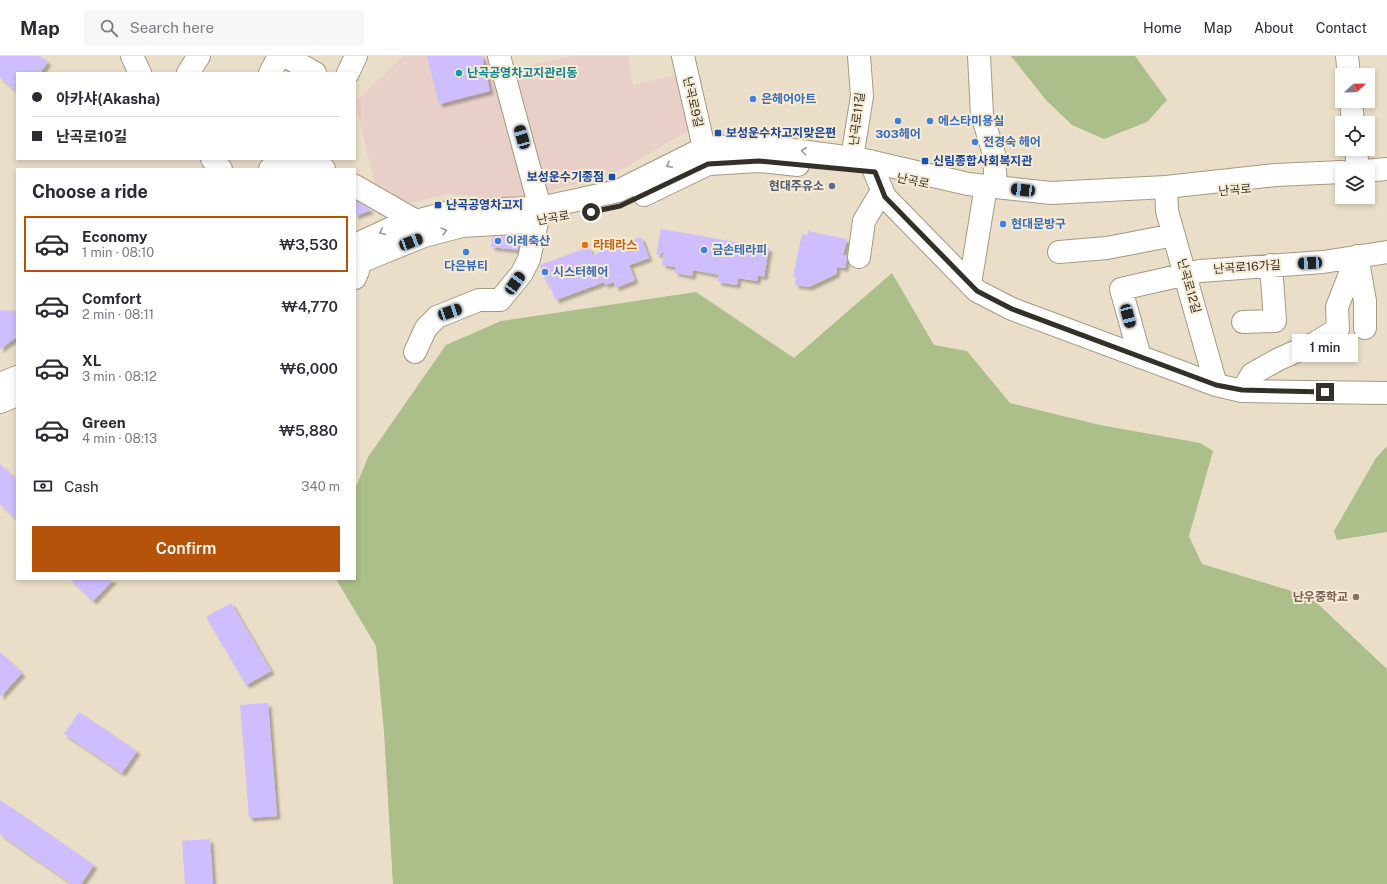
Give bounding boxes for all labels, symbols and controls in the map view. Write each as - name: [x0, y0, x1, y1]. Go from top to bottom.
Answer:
- search box: [84, 10, 364, 46]
- text: Map: [20, 17, 60, 39]
- icon: search: [98, 17, 120, 39]
- text: Search here: [130, 19, 214, 36]
- text: Home: [1143, 20, 1182, 36]
- text: Map: [1204, 20, 1232, 36]
- text: About: [1254, 20, 1294, 36]
- text: Contact: [1316, 20, 1367, 36]
- place label: 난곡공영차고지관리동: [467, 66, 577, 80]
- marker: 난곡공영차고지관리동: [454, 68, 464, 78]
- north arrow: [1335, 68, 1375, 108]
- map controls: [1335, 68, 1375, 204]
- street label: 난곡로9길: [680, 75, 706, 129]
- text: 아카샤(Akasha): [56, 90, 160, 107]
- street label: 난곡로11길: [847, 91, 867, 147]
- place label: 은헤어아트: [761, 92, 816, 106]
- marker: 은헤어아트: [748, 94, 758, 104]
- place label: 에스타미용실: [938, 114, 1004, 128]
- marker: 303헤어: [893, 116, 903, 126]
- marker: 에스타미용실: [925, 116, 935, 126]
- button: locate: [1335, 116, 1375, 156]
- car: [513, 124, 531, 150]
- place label: 보성운수차고지맞은편: [726, 126, 836, 140]
- place label: 303헤어: [875, 127, 921, 141]
- text: 난곡로10길: [56, 128, 127, 145]
- marker: 보성운수차고지맞은편: [713, 128, 723, 138]
- place label: 전경숙 헤어: [983, 135, 1041, 149]
- marker: 전경숙 헤어: [970, 137, 980, 147]
- one-way arrow: [801, 147, 807, 156]
- place label: 신림종합사회복지관: [933, 154, 1032, 168]
- marker: 신림종합사회복지관: [920, 156, 930, 166]
- one-way arrow: [666, 161, 673, 168]
- button: layers: [1335, 164, 1375, 204]
- place label: 보성운수기종점: [527, 170, 604, 184]
- street label: 난곡로: [895, 171, 931, 191]
- marker: 보성운수기종점: [607, 172, 617, 182]
- place label: 현대주유소: [769, 179, 824, 193]
- text: Choose a ride: [32, 181, 148, 202]
- marker: 현대주유소: [827, 181, 837, 191]
- street label: 난곡로: [1218, 182, 1252, 198]
- car: [1010, 183, 1036, 197]
- place label: 난곡공영차고지: [446, 198, 523, 212]
- marker: 난곡공영차고지: [433, 200, 443, 210]
- route start: [582, 203, 600, 221]
- street label: 난곡로: [535, 208, 571, 228]
- place label: 현대문방구: [1011, 217, 1066, 231]
- marker: 현대문방구: [998, 219, 1008, 229]
- icon: car: [34, 226, 70, 262]
- one-way arrow: [379, 227, 387, 235]
- one-way arrow: [440, 227, 447, 236]
- text: Economy: [82, 228, 147, 245]
- car: [398, 232, 424, 252]
- place label: 이레축산: [506, 234, 550, 248]
- text: ₩3,530: [279, 236, 338, 253]
- marker: 이레축산: [493, 236, 503, 246]
- place label: 라테라스: [593, 238, 637, 252]
- marker: 라테라스: [580, 240, 590, 250]
- place label: 금손테라피: [712, 243, 767, 257]
- text: 1 min · 08:10: [82, 245, 154, 260]
- marker: 금손테라피: [699, 245, 709, 255]
- marker: 다은뷰티: [461, 247, 471, 257]
- car: [1298, 256, 1322, 270]
- street label: 난곡로12길: [1175, 257, 1203, 315]
- street label: 난곡로16가길: [1213, 258, 1281, 276]
- place label: 다은뷰티: [444, 259, 488, 273]
- place label: 시스터헤어: [553, 265, 608, 279]
- marker: 시스터헤어: [540, 267, 550, 277]
- car: [503, 270, 527, 296]
- icon: car: [34, 288, 70, 324]
- text: Comfort: [82, 290, 142, 307]
- text: ₩4,770: [281, 298, 338, 315]
- car: [437, 302, 463, 322]
- car: [1119, 303, 1137, 329]
- text: 2 min · 08:11: [82, 307, 154, 322]
- callout: 1 min: [1292, 334, 1358, 362]
- text: 1 min: [1310, 340, 1340, 355]
- icon: car: [34, 350, 70, 386]
- text: XL: [82, 352, 101, 369]
- text: ₩6,000: [280, 360, 338, 377]
- text: 3 min · 08:12: [82, 369, 157, 384]
- route end: [1316, 383, 1334, 401]
- icon: car: [34, 412, 70, 448]
- text: Green: [82, 414, 126, 431]
- text: ₩5,880: [279, 422, 338, 439]
- text: 4 min · 08:13: [82, 431, 157, 446]
- icon: cash: [32, 475, 54, 497]
- text: Cash: [64, 478, 99, 495]
- text: 340 m: [301, 479, 340, 494]
- button: Confirm: [32, 526, 340, 572]
- place label: 난우중학교: [1293, 590, 1348, 604]
- marker: 난우중학교: [1351, 592, 1361, 602]

